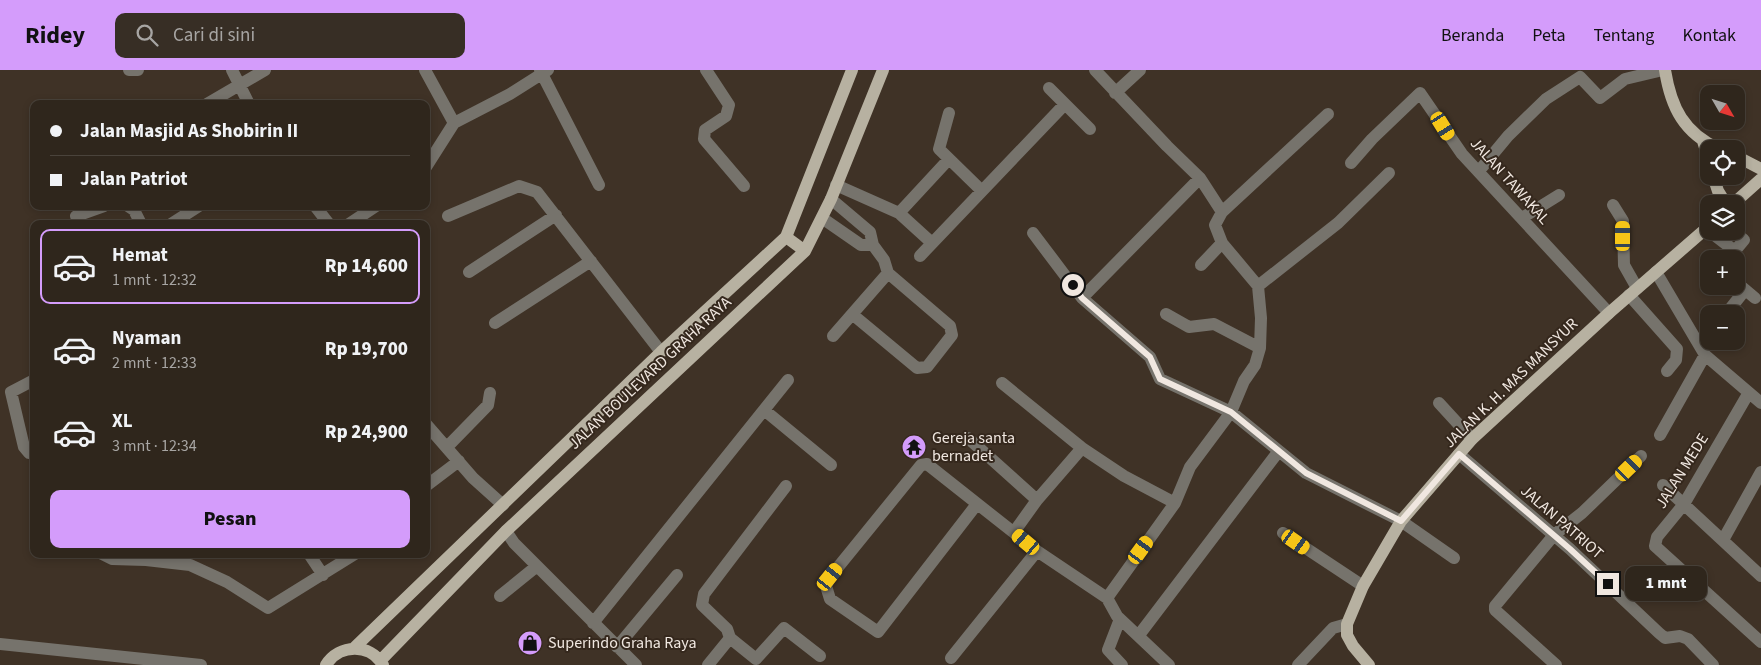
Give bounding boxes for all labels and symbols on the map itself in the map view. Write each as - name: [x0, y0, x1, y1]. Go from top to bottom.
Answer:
- north arrow: [1700, 85, 1745, 130]
- car: [1428, 109, 1457, 143]
- street label: JALAN TAWAKAL: [1465, 133, 1555, 229]
- car: [1615, 221, 1630, 251]
- route start: [1062, 274, 1084, 296]
- street label: JALAN BOULEVARD GRAHA RAYA: [564, 291, 736, 454]
- street label: JALAN K. H. MAS MANSYUR: [1439, 313, 1583, 453]
- place label: Gereja santa bernadet: [932, 427, 1015, 467]
- street label: JALAN MEDE: [1650, 429, 1714, 513]
- temple icon: Gereja santa bernadet: [901, 434, 927, 460]
- car: [1613, 452, 1645, 484]
- street label: JALAN PATRIOT: [1516, 480, 1608, 564]
- car: [1009, 527, 1042, 557]
- car: [1279, 527, 1312, 557]
- car: [1126, 533, 1155, 567]
- car: [814, 561, 845, 593]
- callout: 1 mnt: [1626, 566, 1708, 602]
- route end: [1597, 573, 1619, 595]
- shop icon: Superindo Graha Raya: [517, 630, 543, 656]
- place label: Superindo Graha Raya: [548, 632, 696, 654]

